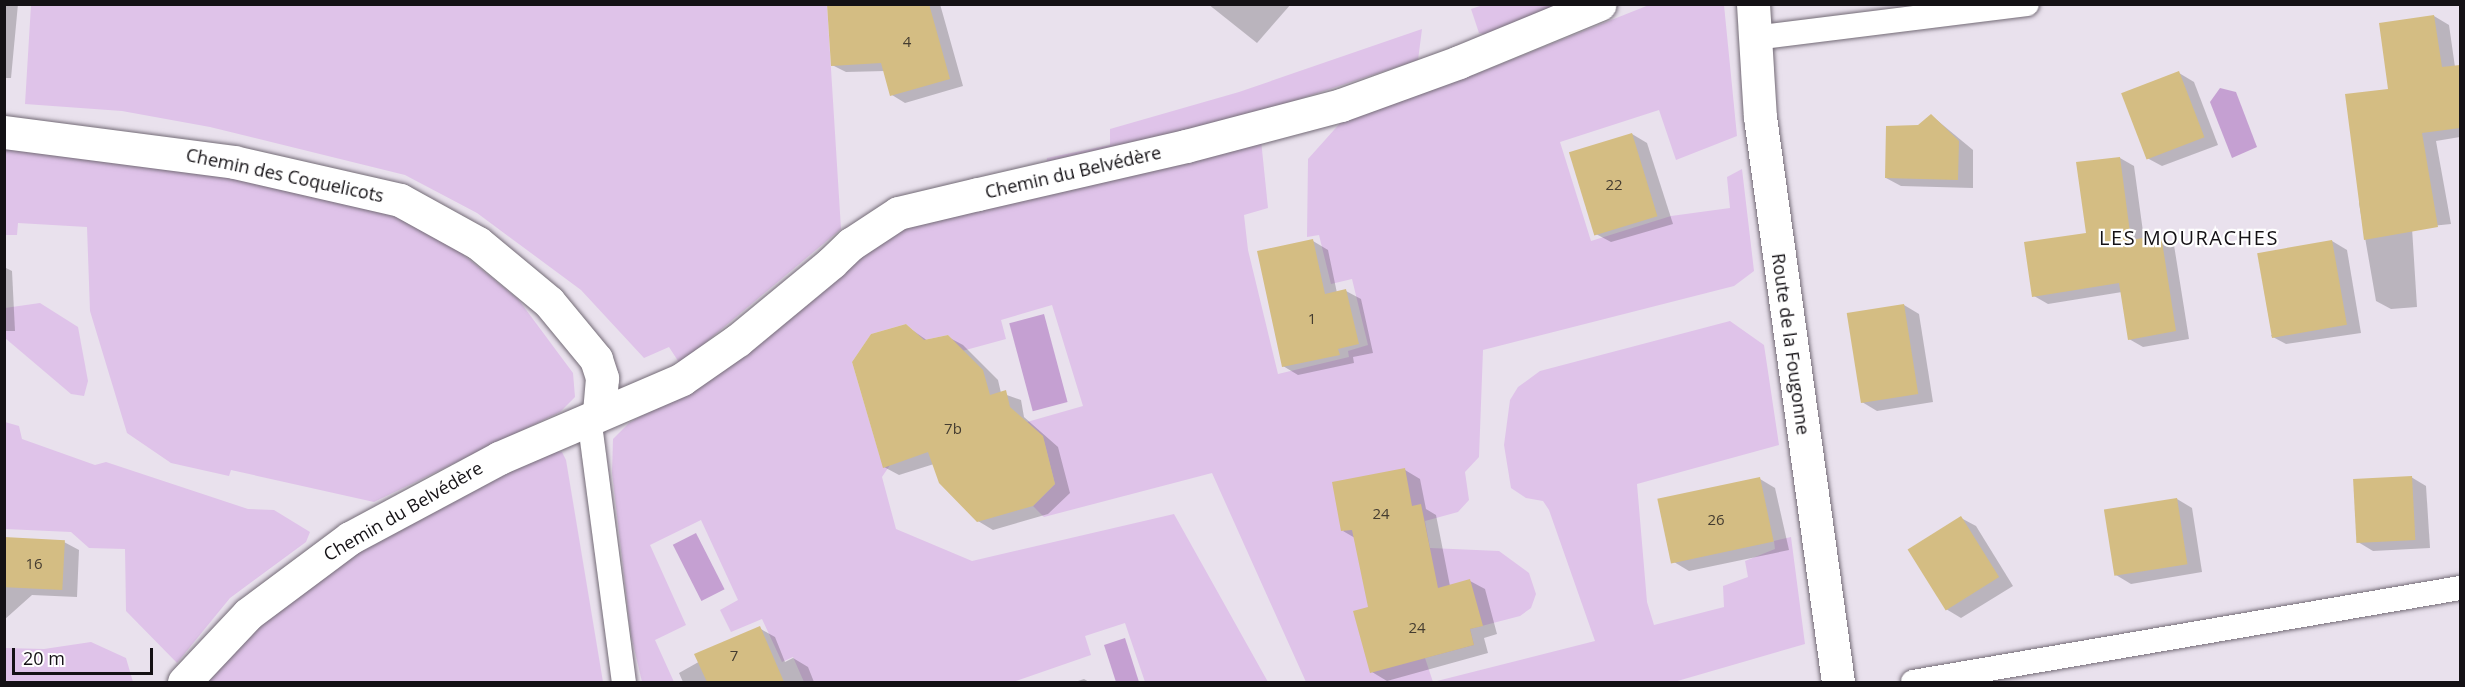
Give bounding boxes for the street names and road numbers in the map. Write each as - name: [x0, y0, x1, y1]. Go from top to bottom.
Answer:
- street label: Chemin du Belvédère: [983, 141, 1163, 203]
- street label: Chemin des Coquelicots: [184, 143, 386, 207]
- street label: Route de la Fougonne: [1768, 252, 1814, 436]
- street label: Chemin du Belvédère: [320, 457, 486, 565]

